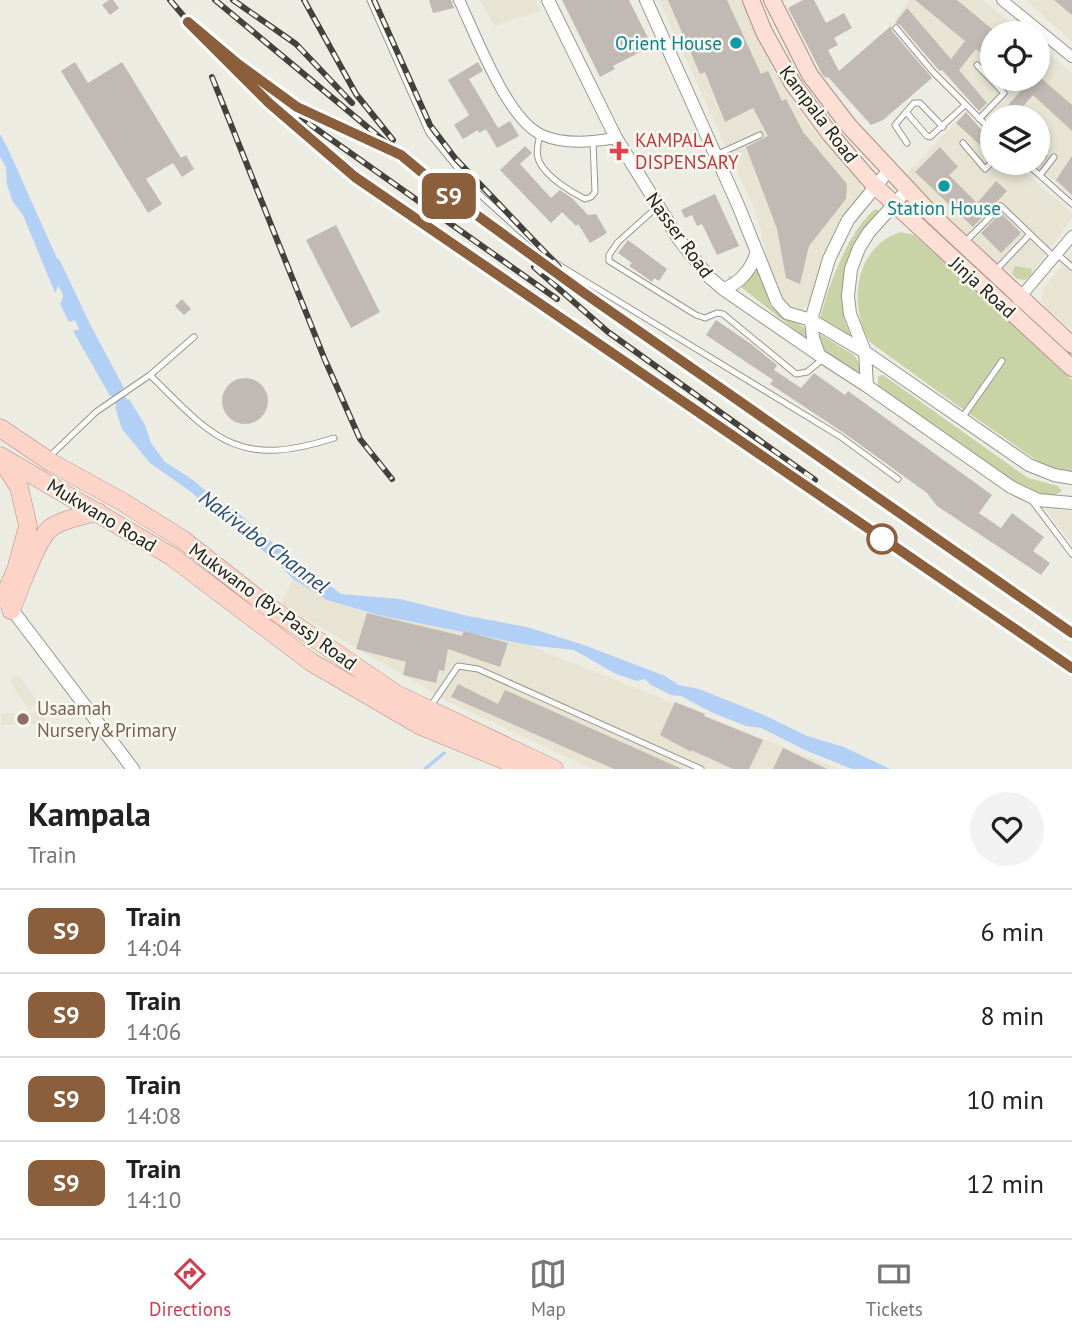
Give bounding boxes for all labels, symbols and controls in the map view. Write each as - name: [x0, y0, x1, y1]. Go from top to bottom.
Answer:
- map controls: [980, 21, 1050, 175]
- button: locate: [980, 21, 1050, 91]
- place label: Orient House: [615, 31, 722, 55]
- marker: Orient House: [728, 35, 744, 51]
- street label: Kampala Road: [775, 61, 863, 167]
- button: layers: [980, 105, 1050, 175]
- place label: KAMPALA DISPENSARY: [635, 128, 739, 174]
- marker: KAMPALA DISPENSARY: [609, 141, 629, 161]
- line badge: S9: [418, 173, 480, 219]
- marker: Station House: [936, 178, 952, 194]
- text: S9: [436, 180, 462, 211]
- street label: Nasser Road: [641, 188, 719, 282]
- place label: Station House: [887, 196, 1001, 220]
- street label: Jinja Road: [944, 250, 1021, 323]
- street label: Mukwano Road: [43, 473, 161, 557]
- water label: Nakivubo Channel: [194, 484, 335, 599]
- unlabelled marker: [867, 524, 897, 554]
- street label: Mukwano (By-Pass) Road: [184, 537, 362, 675]
- place label: Usaamah Nursery&Primary: [37, 696, 177, 742]
- marker: Usaamah Nursery&Primary: [15, 711, 31, 727]
- text: Kampala: [28, 792, 151, 835]
- button: heart: [970, 792, 1044, 866]
- text: Train: [28, 840, 76, 869]
- text: Train: [126, 900, 181, 933]
- text: S9: [53, 915, 80, 946]
- text: 6 min: [981, 915, 1044, 948]
- text: 14:04: [126, 933, 181, 962]
- text: Train: [126, 984, 181, 1017]
- text: S9: [53, 999, 80, 1030]
- text: 8 min: [981, 999, 1044, 1032]
- text: 14:06: [126, 1017, 181, 1046]
- text: Train: [126, 1068, 181, 1101]
- text: S9: [53, 1083, 80, 1114]
- text: 10 min: [966, 1083, 1044, 1116]
- text: 14:08: [126, 1101, 181, 1130]
- text: Train: [126, 1152, 181, 1185]
- text: S9: [53, 1167, 80, 1198]
- text: 12 min: [966, 1167, 1044, 1200]
- text: 14:10: [126, 1185, 181, 1214]
- tab: Directions: [149, 1255, 231, 1321]
- tab: Map: [529, 1255, 567, 1321]
- tab: Tickets: [866, 1255, 923, 1321]

